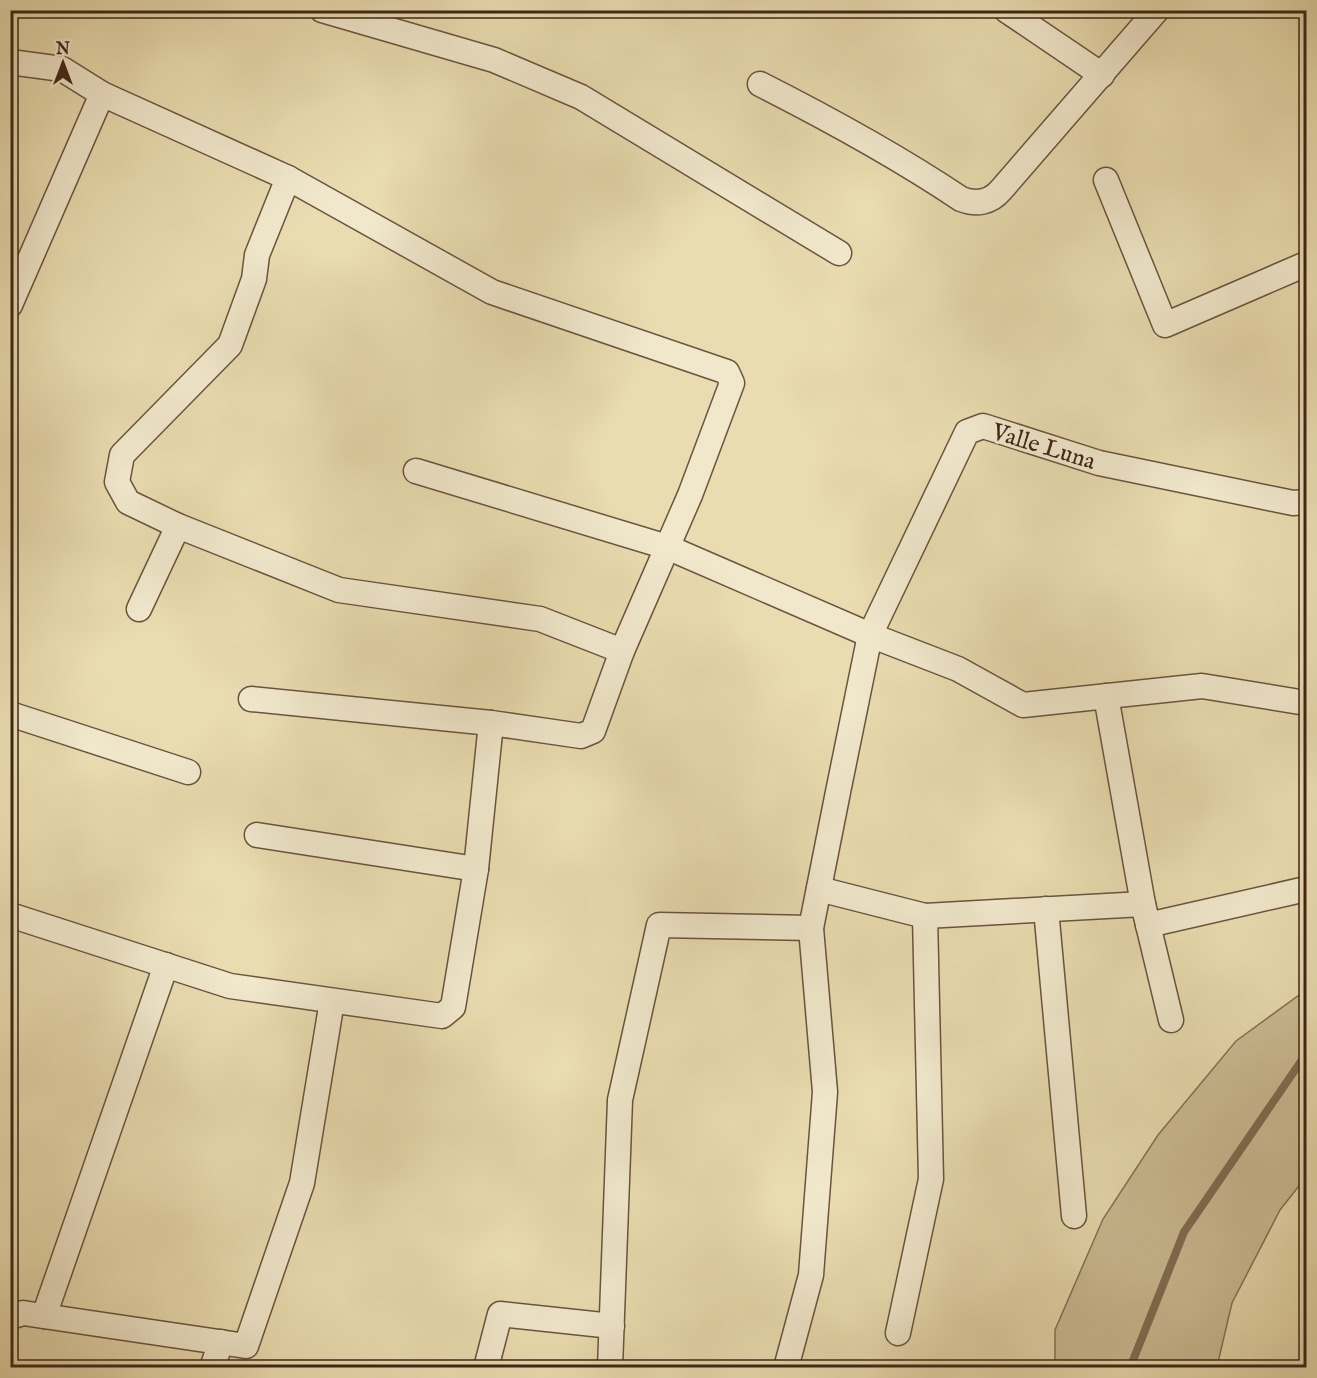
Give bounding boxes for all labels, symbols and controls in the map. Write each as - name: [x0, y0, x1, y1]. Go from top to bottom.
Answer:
- north arrow: [33, 33, 93, 93]
- text: N: [55, 40, 70, 60]
- street label: Valle Luna: [987, 417, 1100, 478]

